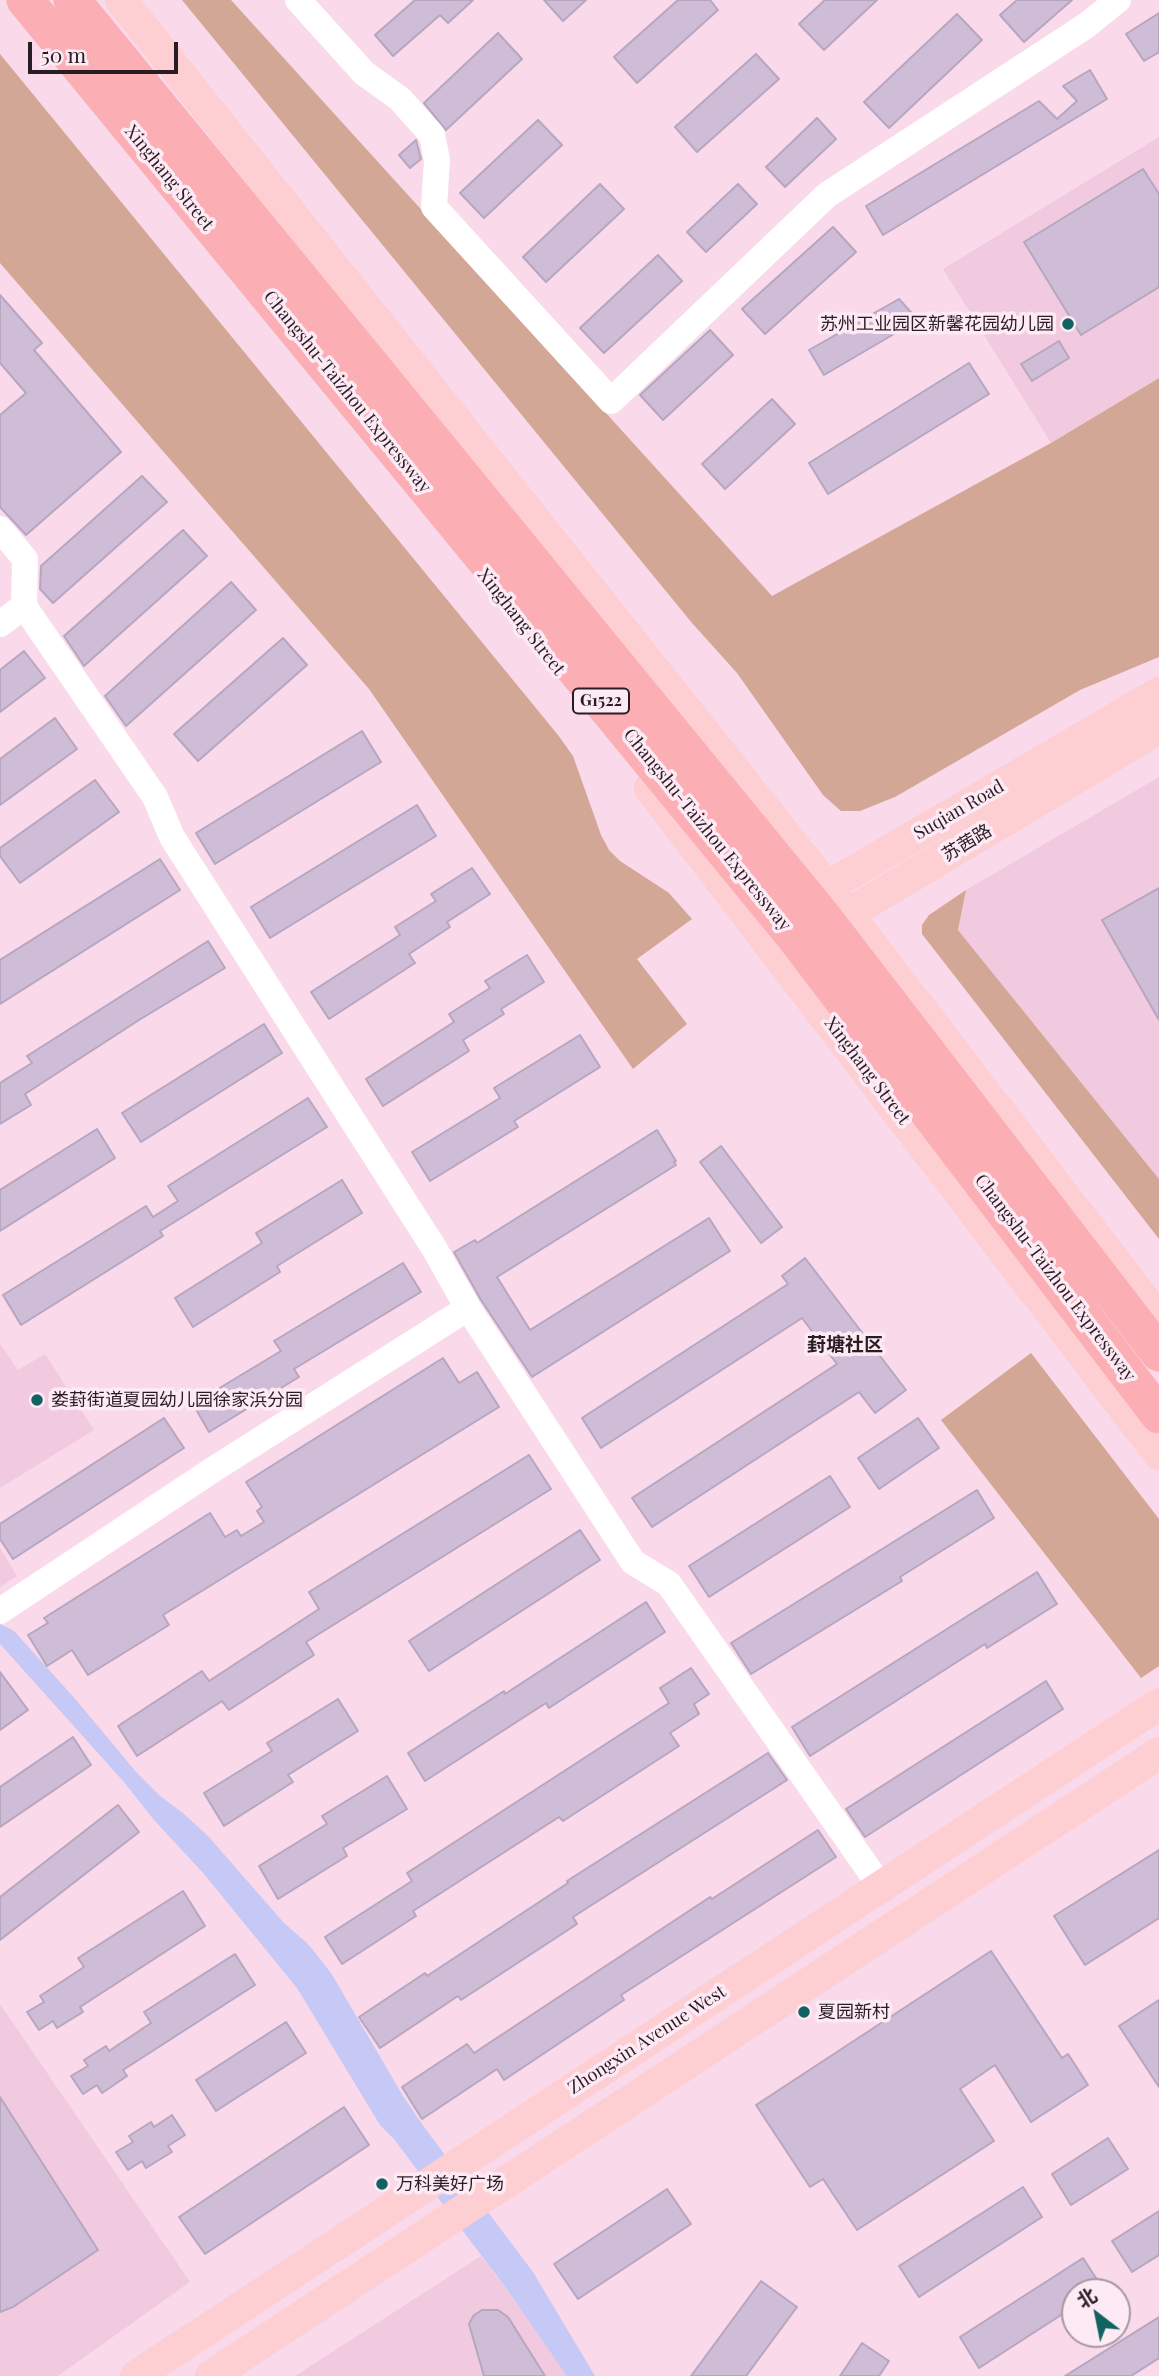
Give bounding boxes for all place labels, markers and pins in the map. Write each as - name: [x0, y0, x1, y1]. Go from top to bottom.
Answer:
- place label: 苏州工业园区新馨花园幼儿园: [820, 313, 1054, 335]
- marker: 苏州工业园区新馨花园幼儿园: [1060, 316, 1076, 332]
- place label: 娄葑街道夏园幼儿园徐家浜分园: [51, 1389, 303, 1411]
- marker: 娄葑街道夏园幼儿园徐家浜分园: [29, 1392, 45, 1408]
- place label: 夏园新村: [818, 2001, 890, 2023]
- marker: 夏园新村: [796, 2004, 812, 2020]
- place label: 万科美好广场: [396, 2173, 504, 2195]
- marker: 万科美好广场: [374, 2176, 390, 2192]

